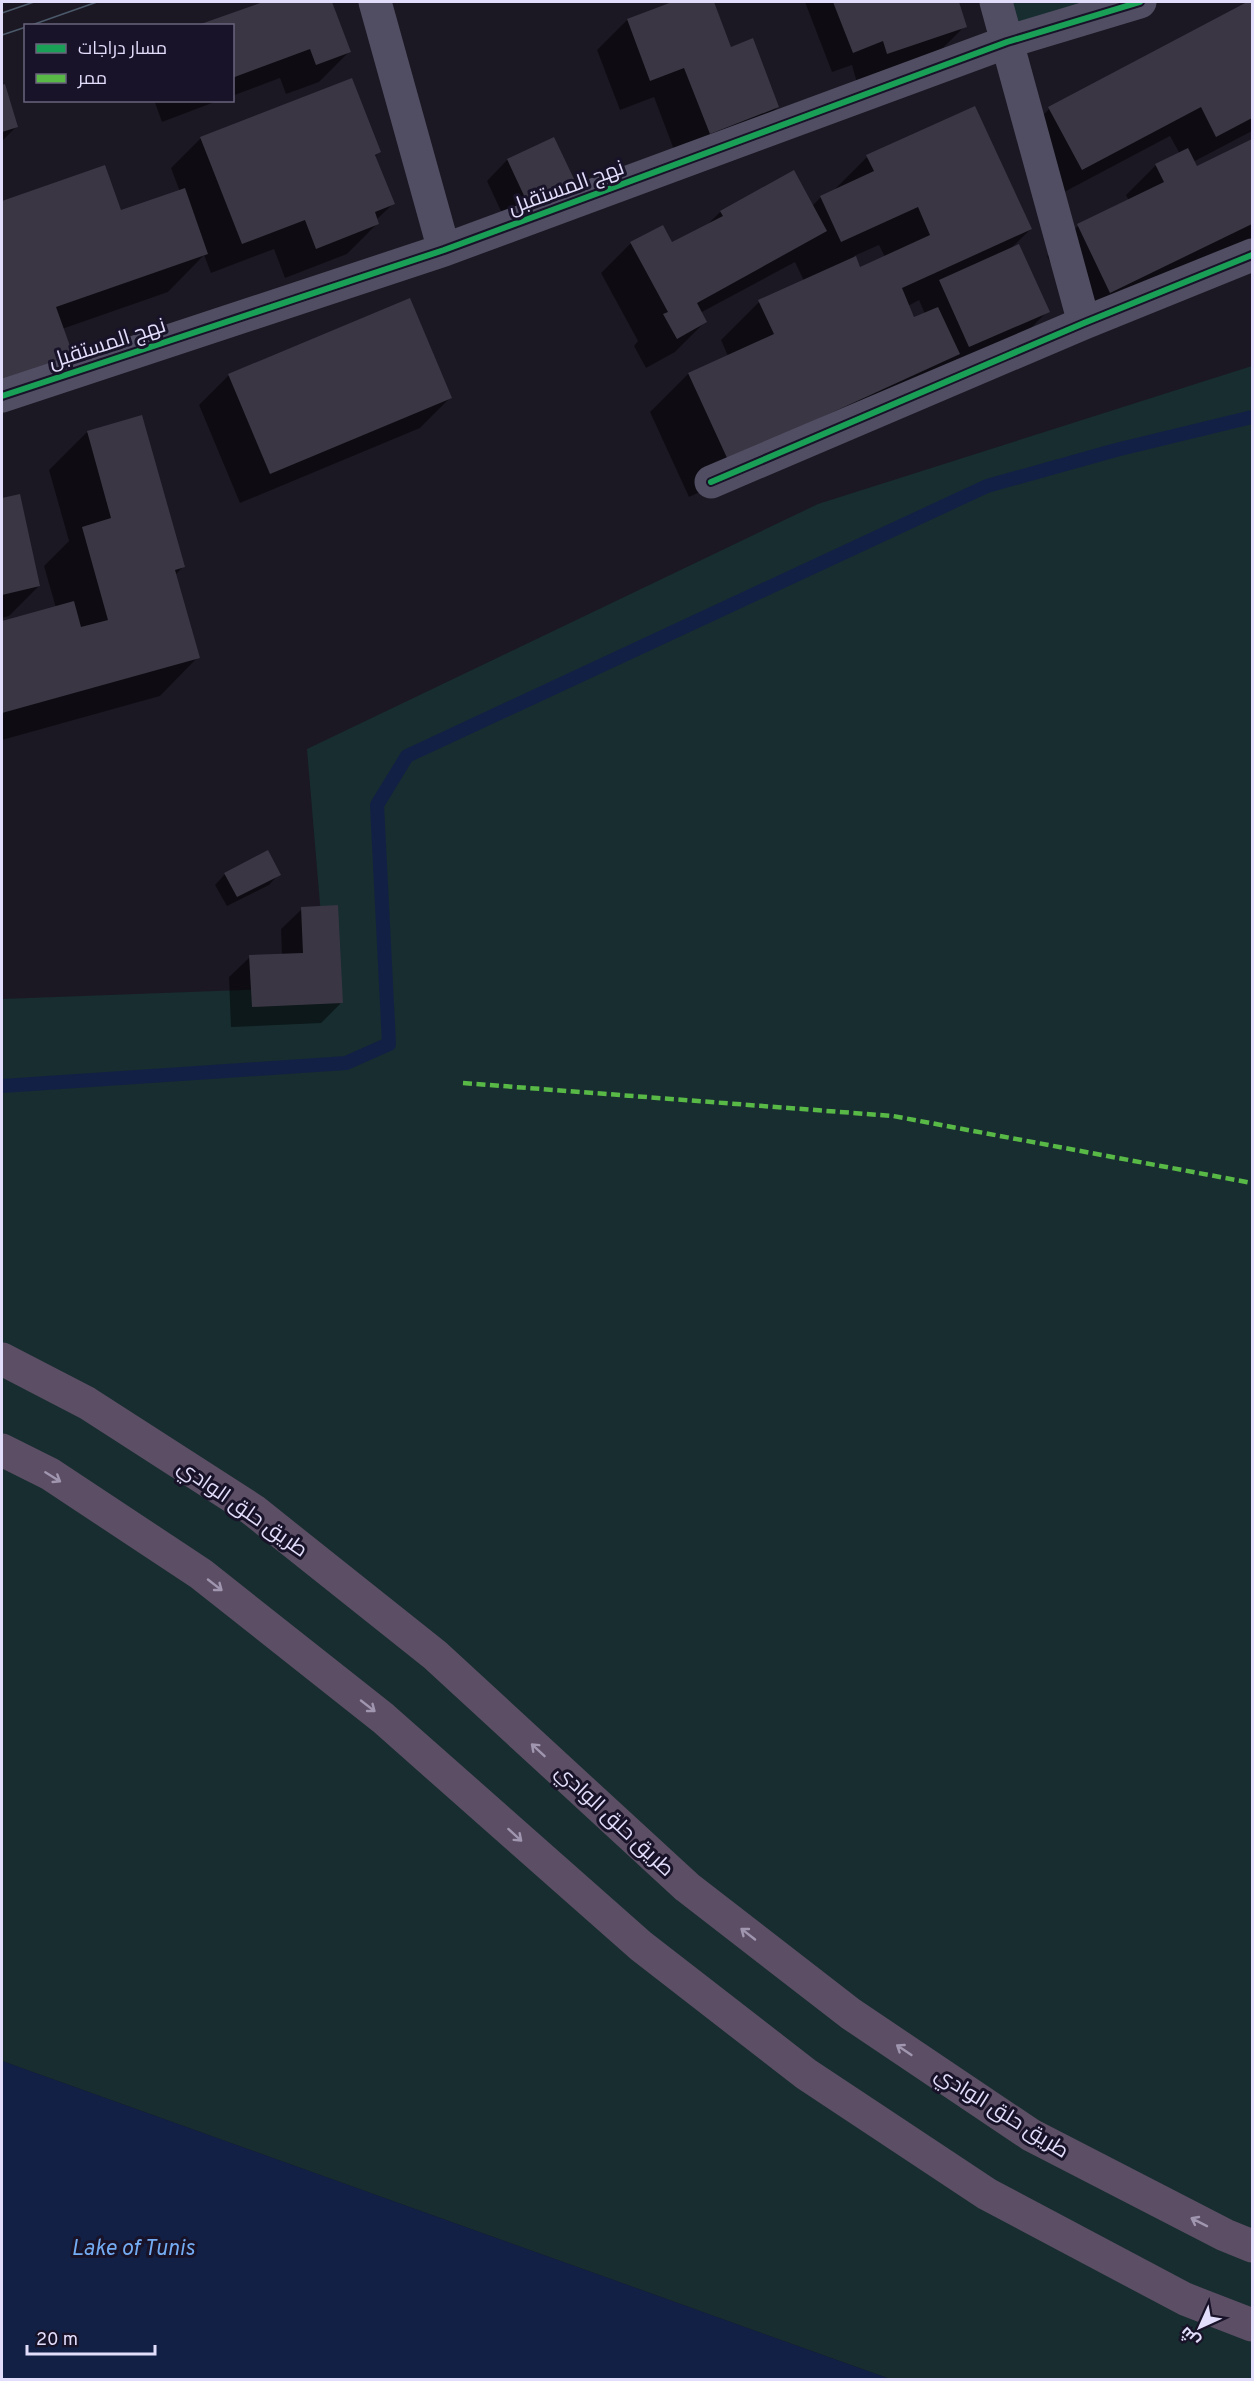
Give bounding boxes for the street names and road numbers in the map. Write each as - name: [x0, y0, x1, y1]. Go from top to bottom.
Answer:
- street label: نهج المستقبل: [505, 155, 628, 222]
- street label: نهج المستقبل: [45, 313, 170, 376]
- street label: طريق حلق الوادي: [171, 1454, 313, 1565]
- street label: طريق حلق الوادي: [548, 1759, 679, 1884]
- street label: طريق حلق الوادي: [929, 2061, 1073, 2166]

